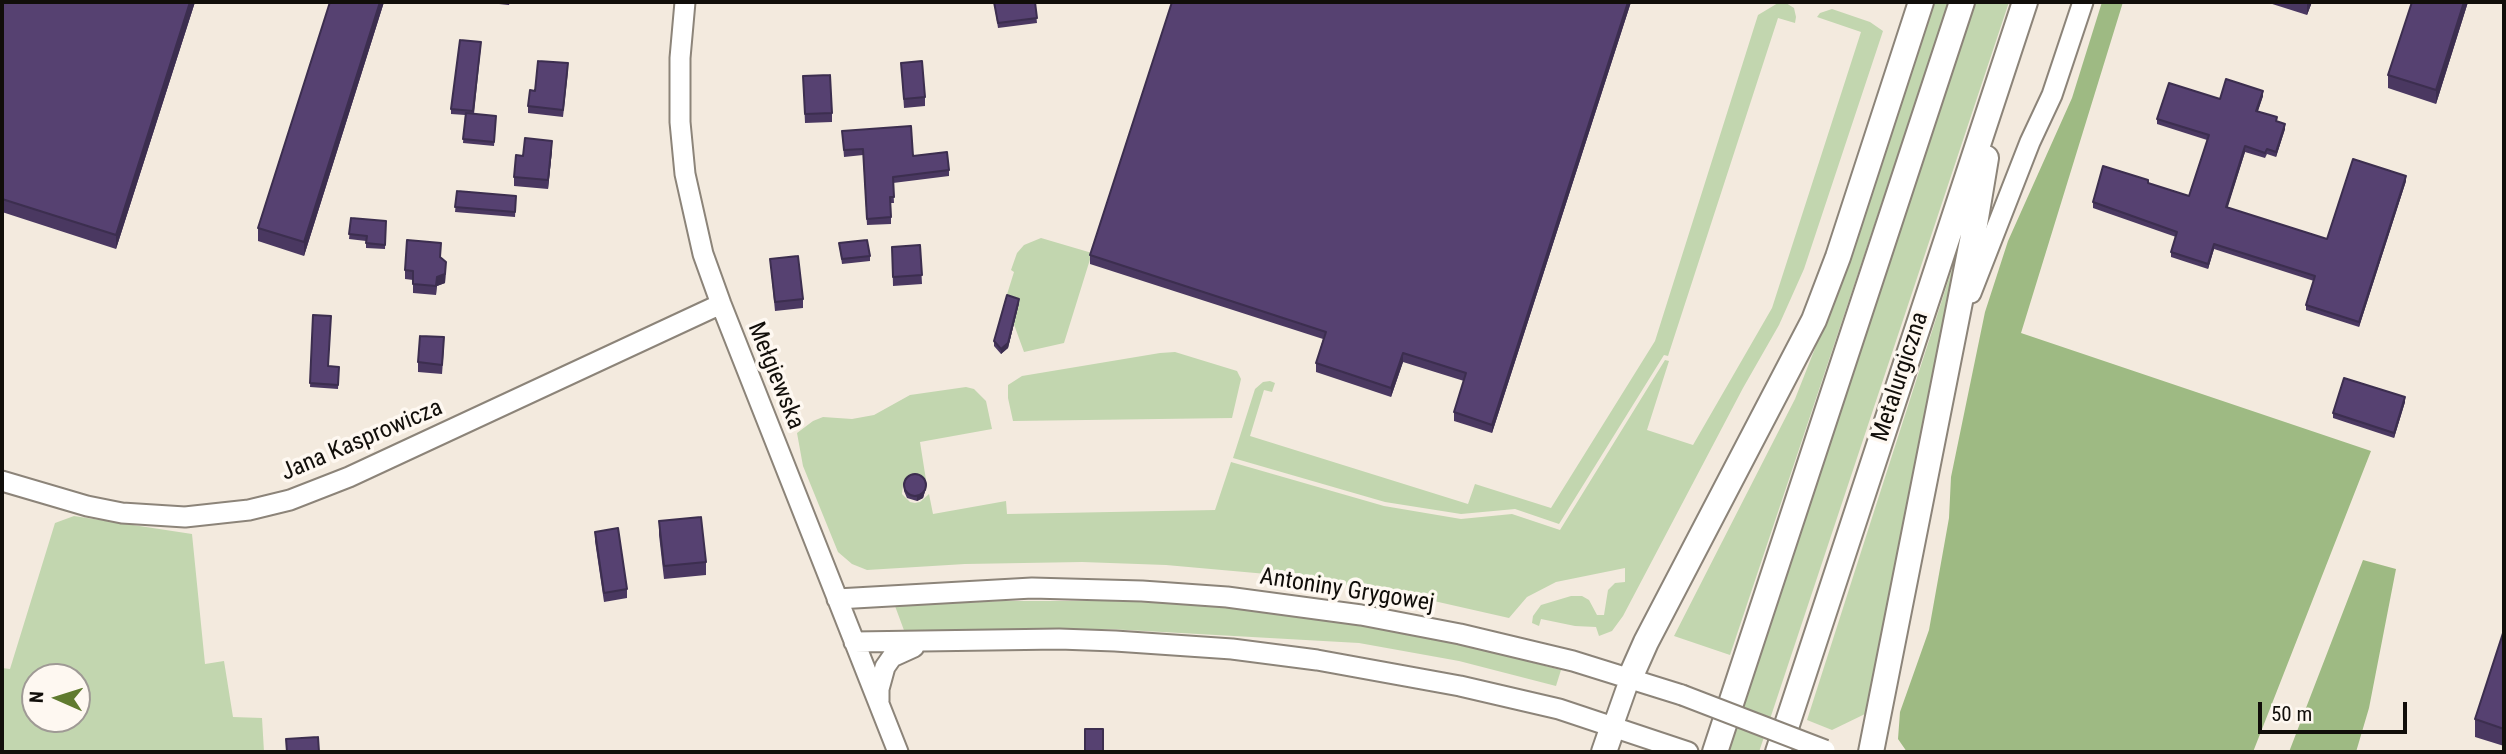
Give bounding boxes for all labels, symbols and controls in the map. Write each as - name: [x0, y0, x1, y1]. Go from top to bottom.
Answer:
- street label: Metalurgiczna: [1867, 309, 1935, 445]
- street label: Mełgiewska: [741, 318, 809, 434]
- street label: Jana Kasprowicza: [277, 394, 447, 488]
- street label: Antoniny Grygowej: [1258, 563, 1436, 619]
- north arrow: [21, 663, 91, 733]
- scale bar: [2261, 688, 2410, 732]
- text: N: [25, 691, 48, 703]
- text: 50 m: [2271, 702, 2312, 726]

